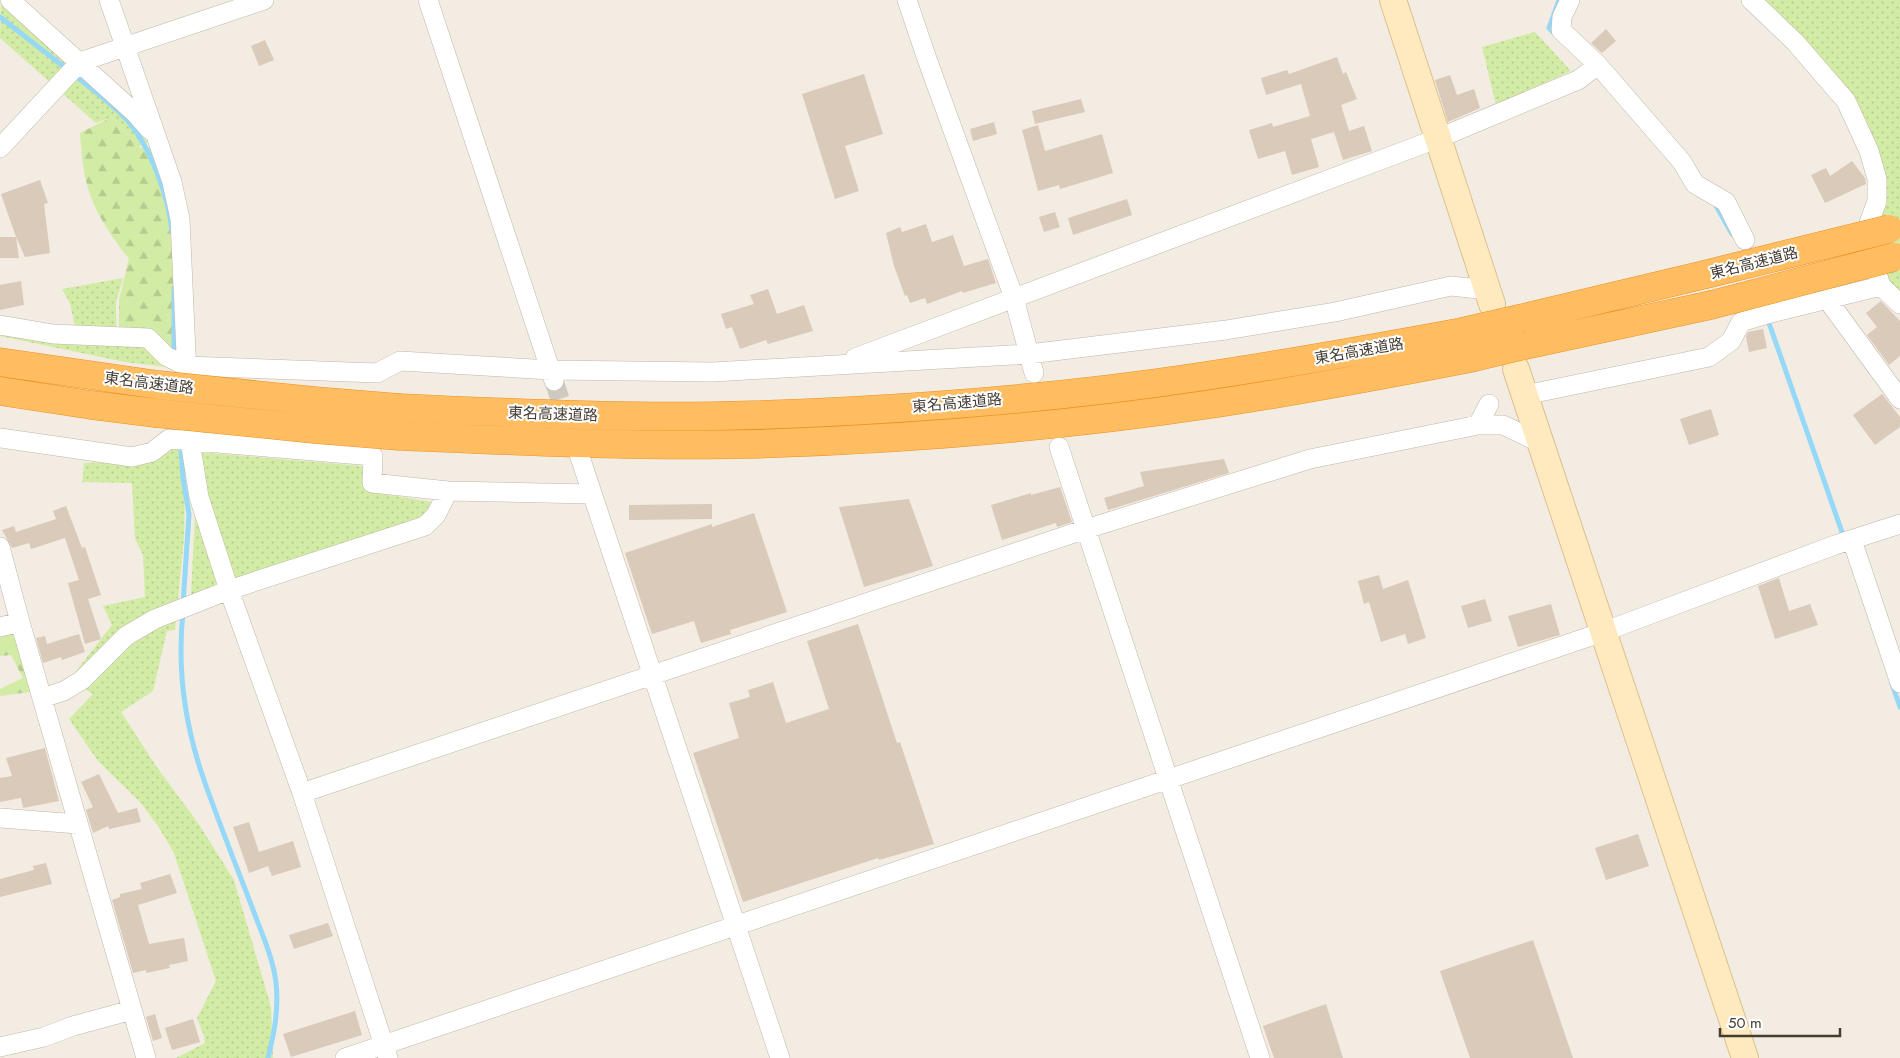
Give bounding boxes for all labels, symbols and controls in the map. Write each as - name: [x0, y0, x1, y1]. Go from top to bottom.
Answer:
- street label: 東名高速道路: [1708, 241, 1800, 285]
- street label: 東名高速道路: [1313, 332, 1405, 370]
- street label: 東名高速道路: [103, 367, 195, 399]
- street label: 東名高速道路: [911, 388, 1003, 418]
- street label: 東名高速道路: [508, 401, 598, 427]
- scale bar: [1720, 1006, 1840, 1038]
- text: 50 m: [1728, 1012, 1762, 1034]

